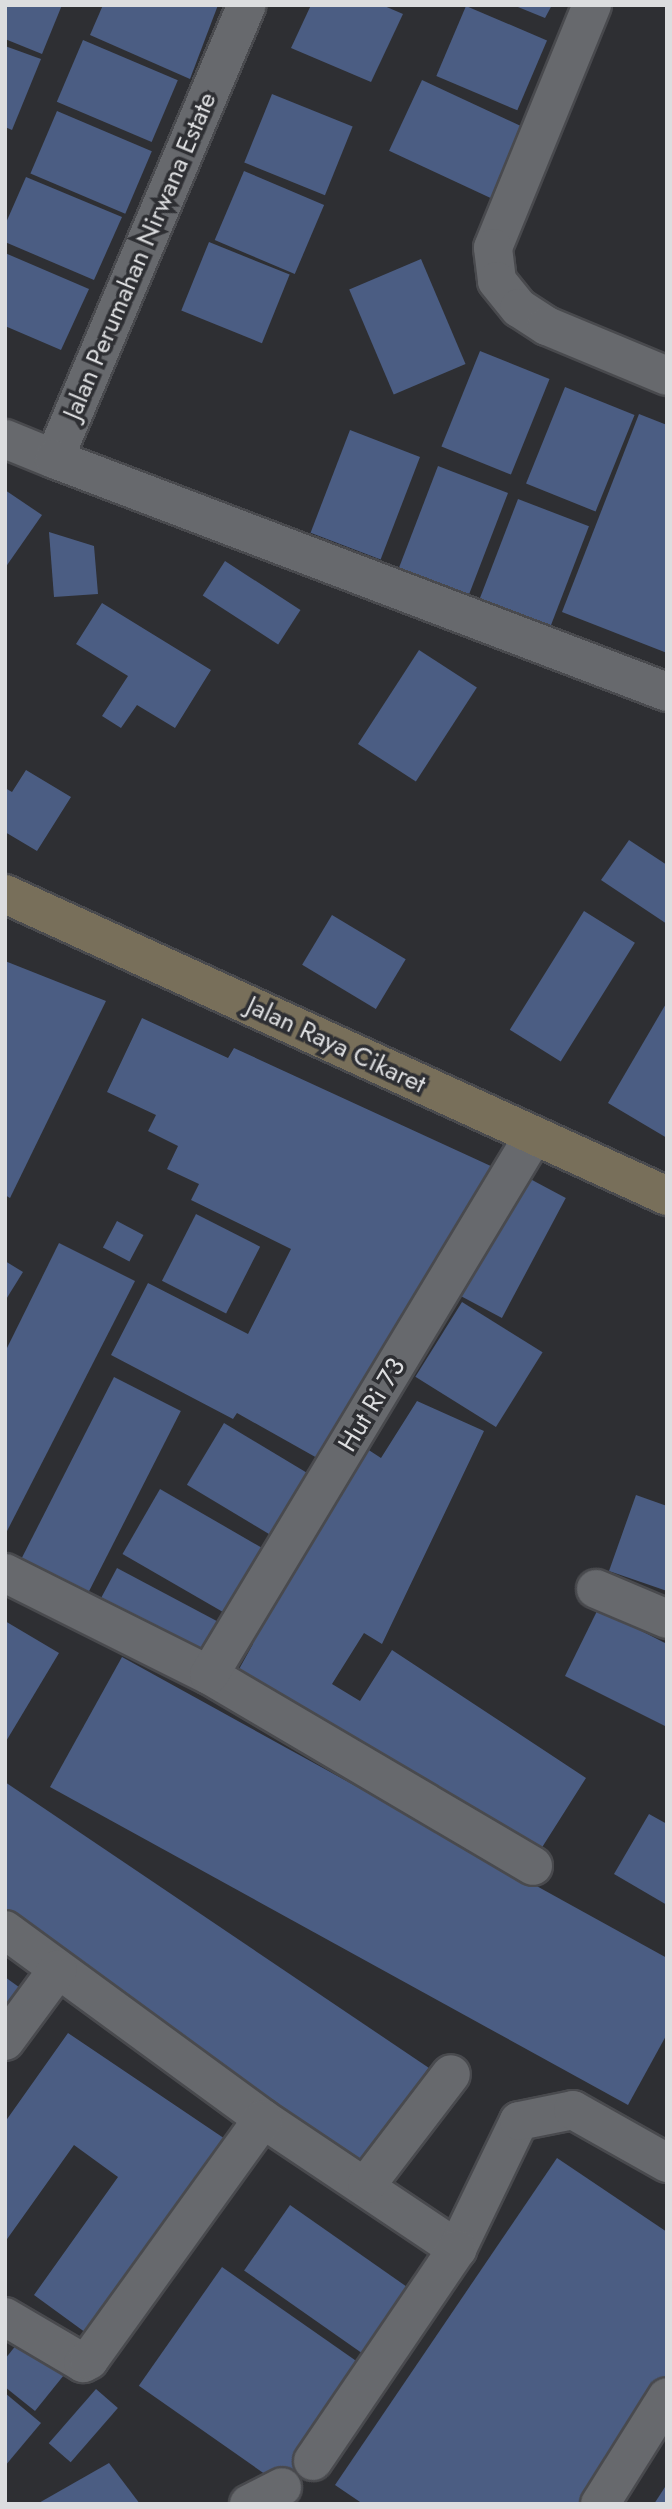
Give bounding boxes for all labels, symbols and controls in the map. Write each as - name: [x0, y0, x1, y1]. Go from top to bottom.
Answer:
- street label: Jalan Perumahan Nirwana Estate: [57, 88, 223, 424]
- street label: Jalan Raya Cikaret: [241, 990, 431, 1100]
- street label: Hut Ri 73: [332, 1353, 412, 1457]

